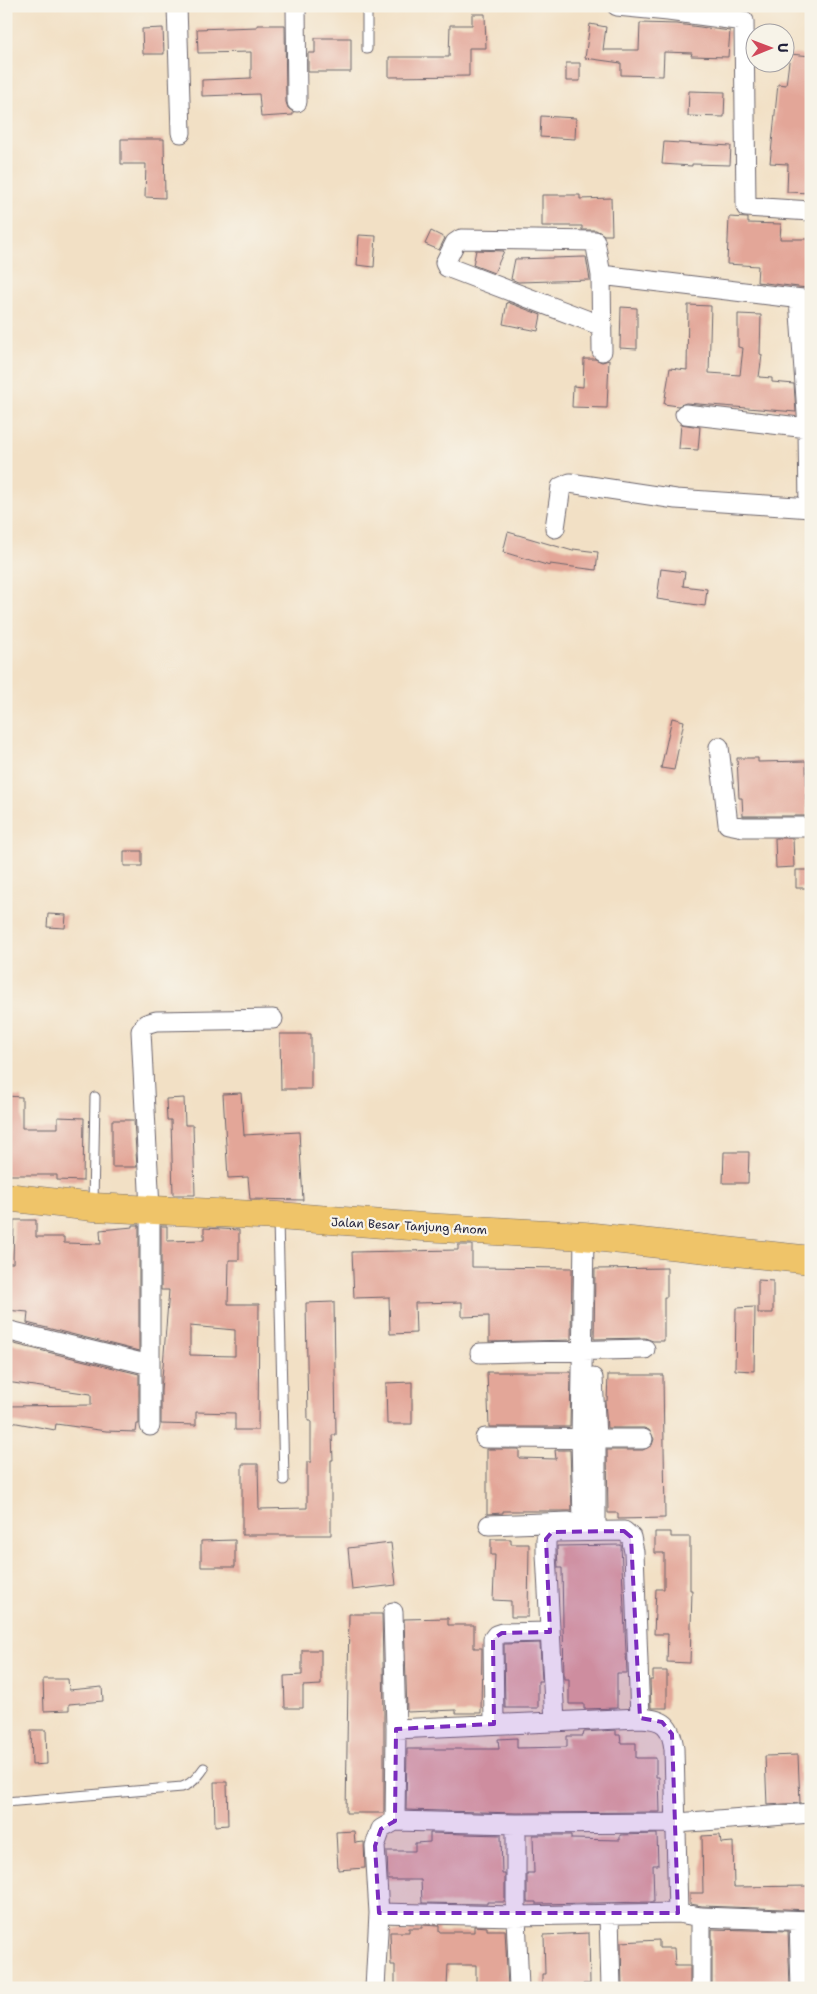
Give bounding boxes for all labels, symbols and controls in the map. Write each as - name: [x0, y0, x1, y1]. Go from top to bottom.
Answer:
- north arrow: [744, 22, 794, 72]
- text: U: [774, 43, 792, 53]
- street label: Jalan Besar Tanjung Anom: [331, 1214, 487, 1238]

